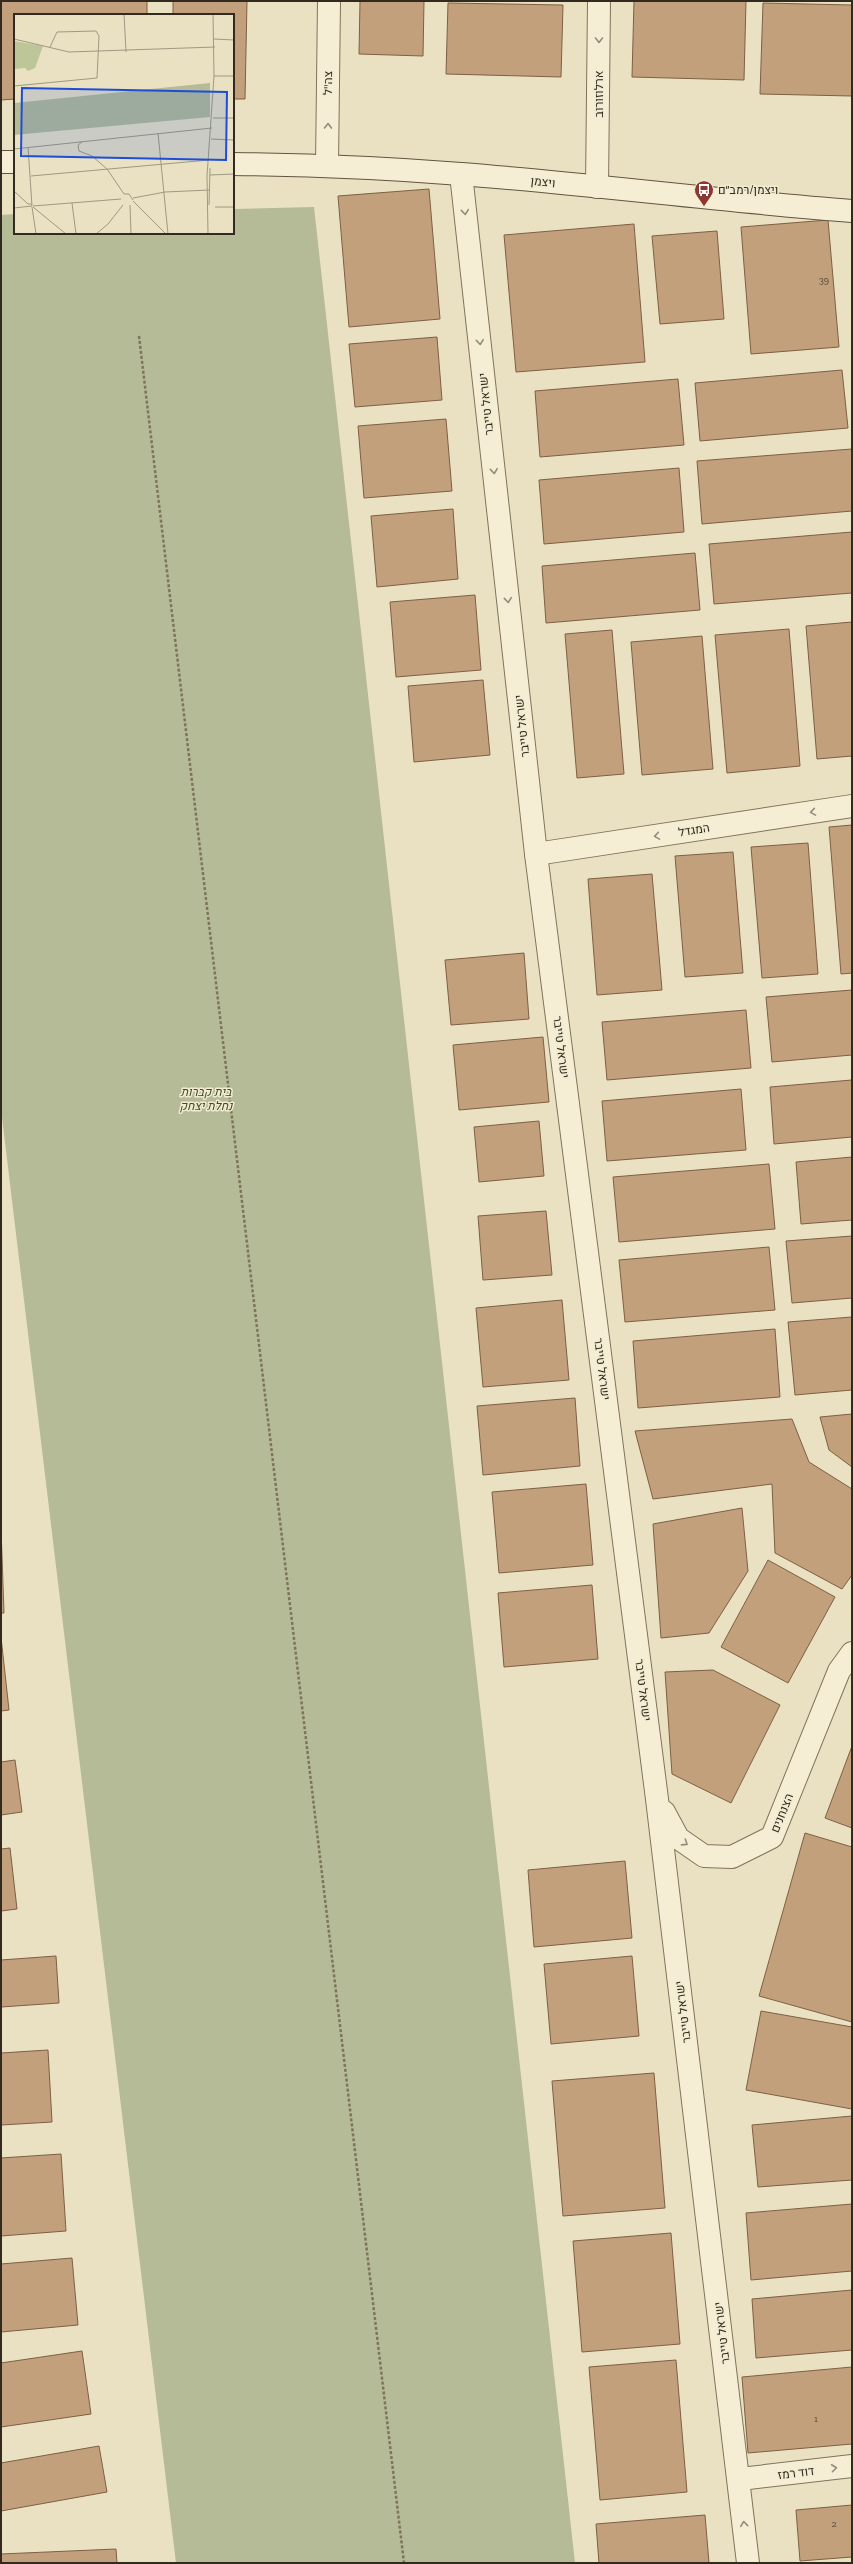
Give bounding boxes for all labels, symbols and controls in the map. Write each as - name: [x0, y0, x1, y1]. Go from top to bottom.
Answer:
- inset map: [14, 14, 234, 234]
- one-way arrow: [595, 37, 603, 43]
- street label: צה"ל: [321, 70, 335, 95]
- street label: ארלוזורוב: [592, 70, 606, 117]
- one-way arrow: [324, 123, 332, 129]
- street label: ויצמן: [530, 174, 556, 190]
- bus stop icon: ויצמן/רמב״ם: [693, 179, 715, 207]
- place label: ויצמן/רמב״ם: [718, 183, 778, 197]
- one-way arrow: [461, 209, 470, 215]
- house number: 39: [819, 274, 829, 286]
- one-way arrow: [475, 339, 484, 345]
- street label: ישראל טייבר: [476, 372, 496, 436]
- one-way arrow: [489, 468, 498, 474]
- one-way arrow: [503, 597, 512, 603]
- street label: ישראל טייבר: [512, 694, 532, 758]
- one-way arrow: [810, 807, 817, 816]
- street label: המגדל: [677, 821, 711, 839]
- one-way arrow: [654, 831, 660, 840]
- street label: ישראל טייבר: [550, 1015, 572, 1079]
- park label: בית קברות נחלת יצחק: [180, 1085, 234, 1113]
- street label: ישראל טייבר: [591, 1337, 613, 1401]
- street label: ישראל טייבר: [632, 1658, 654, 1722]
- street label: הצנחנים: [768, 1791, 796, 1835]
- one-way arrow: [681, 1838, 688, 1846]
- street label: ישראל טייבר: [672, 1980, 694, 2044]
- street label: ישראל טייבר: [711, 2301, 733, 2365]
- house number: 1: [814, 2413, 818, 2425]
- street label: דוד רמז: [777, 2464, 815, 2482]
- one-way arrow: [831, 2464, 837, 2473]
- house number: 2: [831, 2518, 837, 2530]
- one-way arrow: [740, 2521, 749, 2527]

